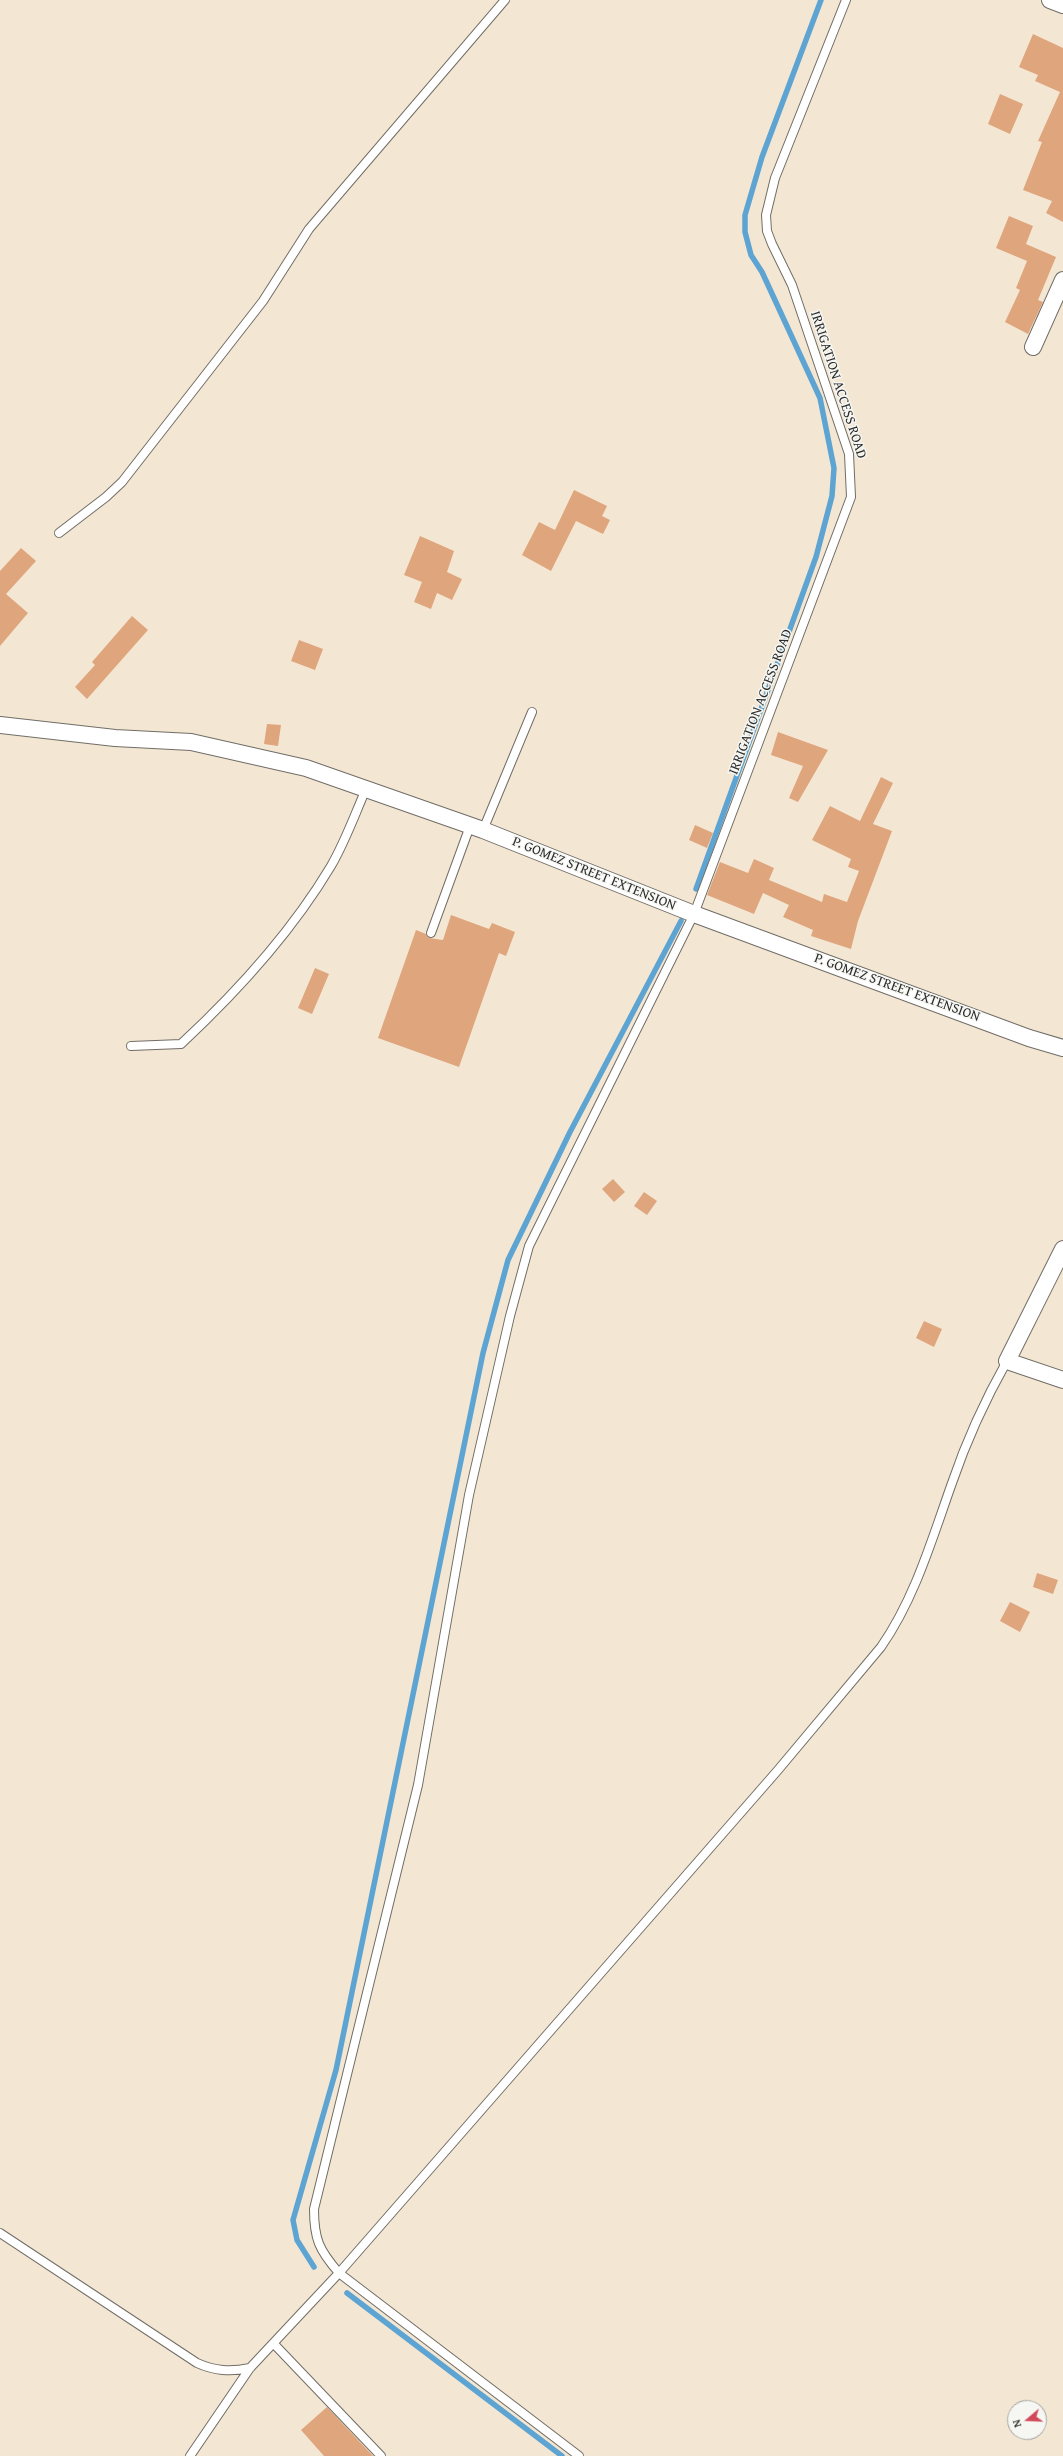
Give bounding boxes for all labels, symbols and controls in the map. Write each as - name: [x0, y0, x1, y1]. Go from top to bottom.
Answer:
- street label: IRRIGATION ACCESS ROAD: [806, 309, 870, 461]
- street label: IRRIGATION ACCESS ROAD: [726, 627, 796, 777]
- street label: P. GOMEZ STREET EXTENSION: [510, 833, 678, 915]
- street label: P. GOMEZ STREET EXTENSION: [812, 950, 982, 1026]
- north arrow: [1007, 2400, 1047, 2440]
- text: N: [1008, 2418, 1025, 2430]

